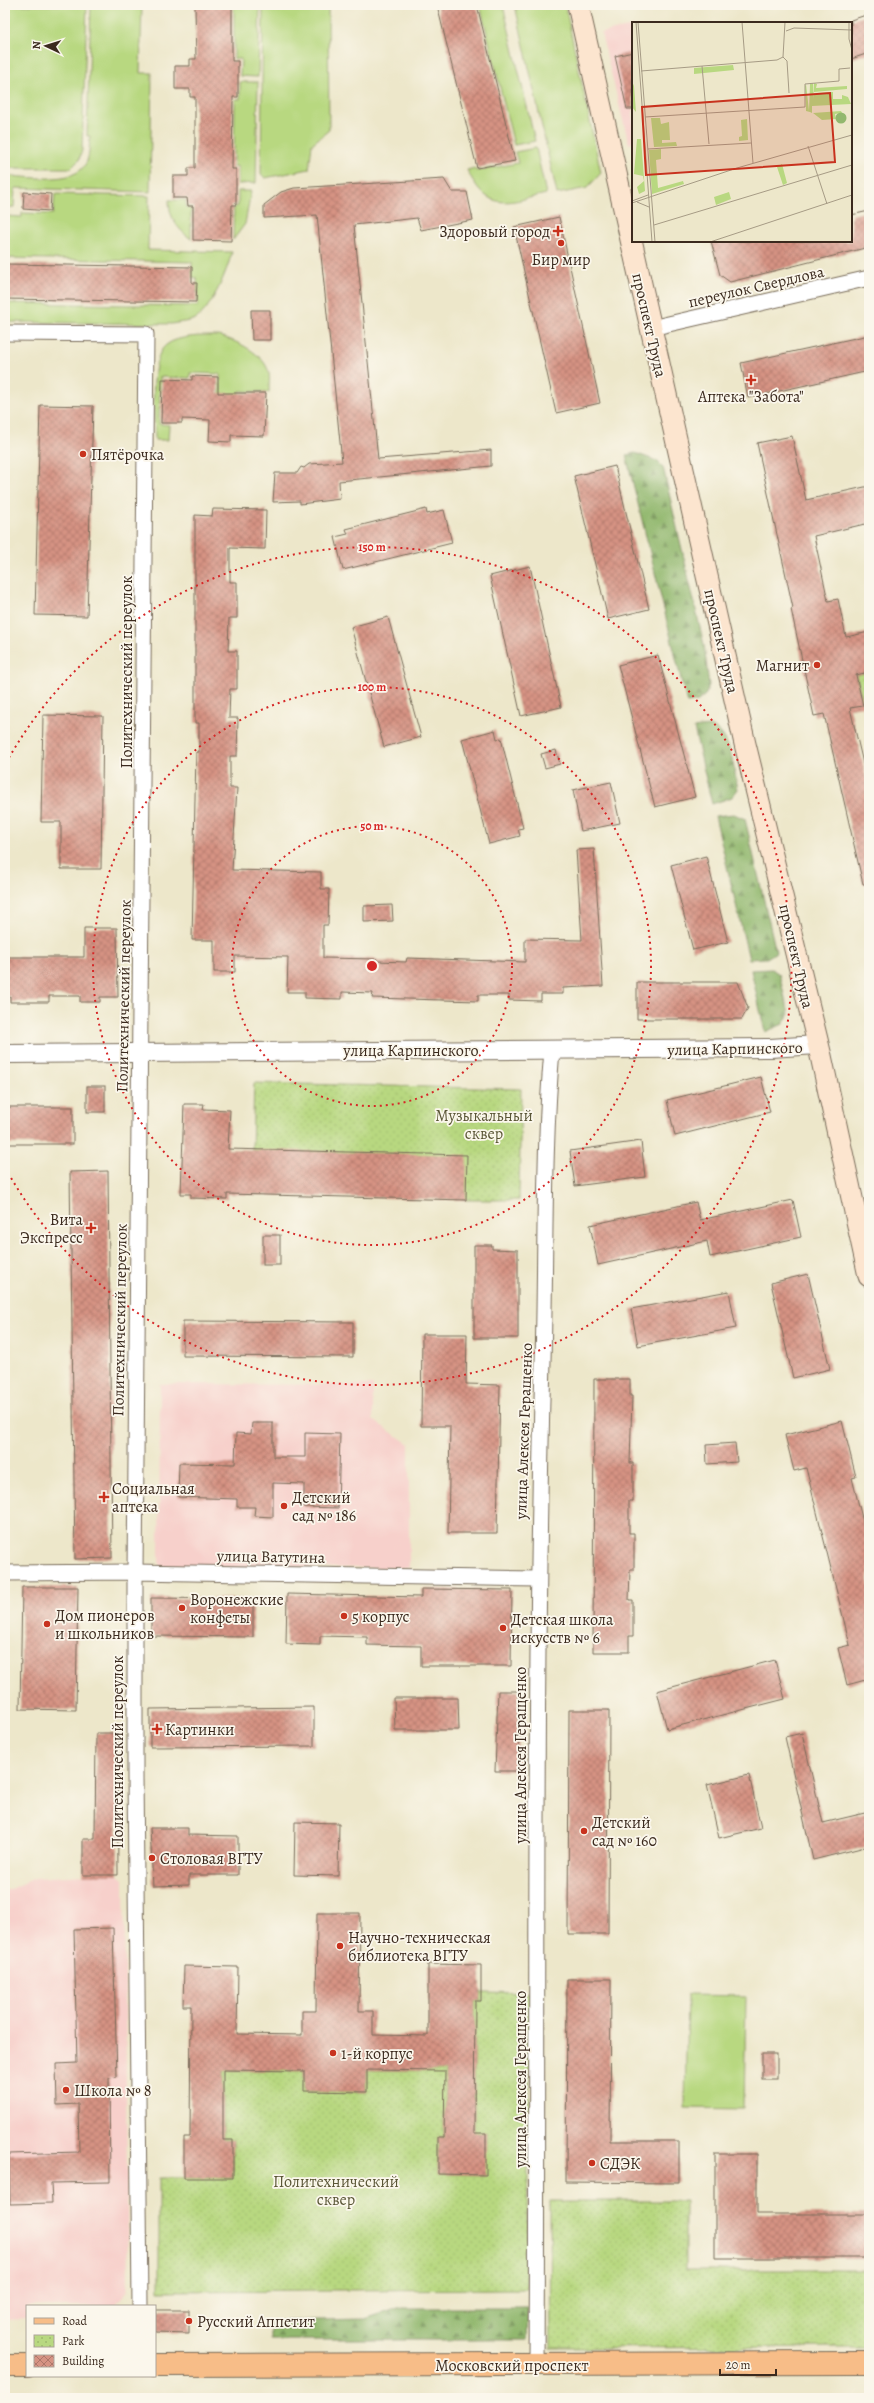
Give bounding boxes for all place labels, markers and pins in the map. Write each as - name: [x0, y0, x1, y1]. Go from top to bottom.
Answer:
- place label: Здоровый город: [439, 221, 550, 243]
- marker: Здоровый город: [553, 226, 563, 236]
- marker: Бир мир: [556, 238, 566, 248]
- place label: Бир мир: [531, 249, 591, 271]
- marker: Аптека "Забота": [746, 375, 756, 385]
- place label: Аптека "Забота": [697, 386, 804, 408]
- place label: Пятёрочка: [91, 444, 165, 466]
- marker: Пятёрочка: [78, 449, 88, 459]
- place label: Магнит: [756, 655, 809, 677]
- marker: Магнит: [812, 660, 822, 670]
- centre of rings: [365, 959, 379, 973]
- place label: Вита Экспресс: [20, 1209, 84, 1249]
- marker: Вита Экспресс: [86, 1223, 96, 1233]
- place label: Социальная аптека: [112, 1478, 195, 1518]
- place label: Детский сад № 186: [292, 1487, 356, 1527]
- marker: Социальная аптека: [99, 1492, 109, 1502]
- marker: Детский сад № 186: [279, 1501, 289, 1511]
- place label: Воронежские конфеты: [190, 1589, 284, 1629]
- marker: Воронежские конфеты: [177, 1603, 187, 1613]
- place label: Дом пионеров и школьников: [55, 1605, 155, 1645]
- place label: 5 корпус: [352, 1606, 410, 1628]
- place label: Детская школа искусств № 6: [511, 1609, 614, 1649]
- marker: 5 корпус: [339, 1611, 349, 1621]
- marker: Дом пионеров и школьников: [42, 1619, 52, 1629]
- marker: Детская школа искусств № 6: [498, 1623, 508, 1633]
- place label: Картинки: [165, 1719, 234, 1741]
- marker: Картинки: [152, 1724, 162, 1734]
- place label: Детский сад № 160: [592, 1812, 657, 1852]
- marker: Детский сад № 160: [579, 1826, 589, 1836]
- place label: Столовая ВГТУ: [160, 1848, 263, 1870]
- marker: Столовая ВГТУ: [147, 1853, 157, 1863]
- place label: Научно-техническая библиотека ВГТУ: [348, 1927, 491, 1967]
- marker: Научно-техническая библиотека ВГТУ: [335, 1941, 345, 1951]
- place label: 1-й корпус: [341, 2043, 413, 2065]
- marker: 1-й корпус: [328, 2048, 338, 2058]
- place label: Школа № 8: [74, 2080, 152, 2102]
- marker: Школа № 8: [61, 2085, 71, 2095]
- place label: СДЭК: [600, 2153, 641, 2175]
- marker: СДЭК: [587, 2158, 597, 2168]
- place label: Русский Аппетит: [197, 2311, 315, 2333]
- marker: Русский Аппетит: [184, 2316, 194, 2326]

